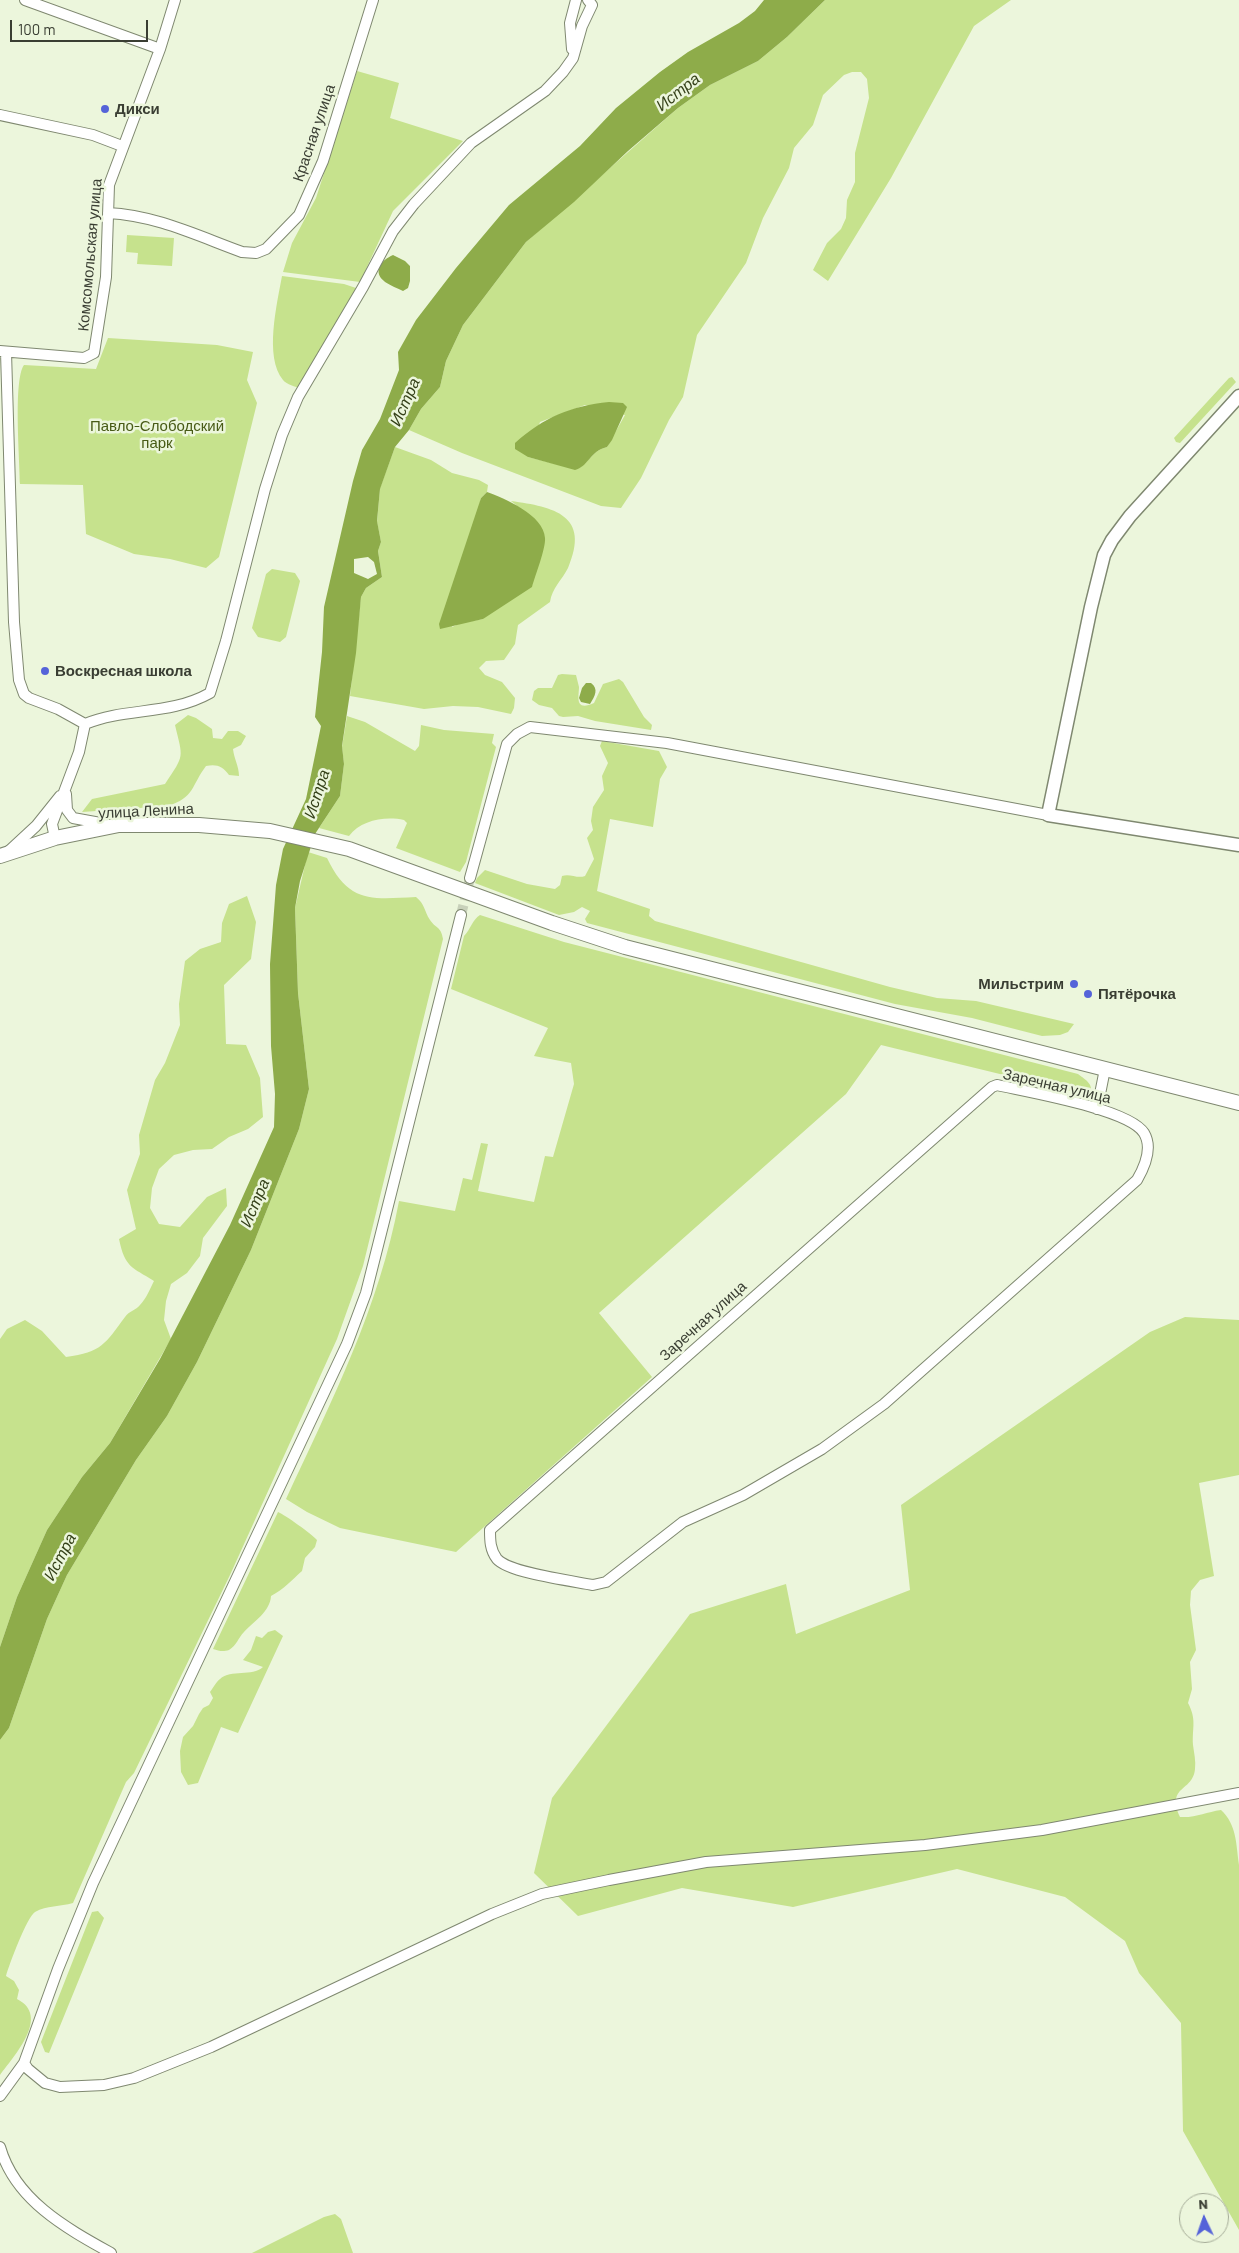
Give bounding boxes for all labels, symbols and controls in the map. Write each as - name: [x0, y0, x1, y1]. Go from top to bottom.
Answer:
- scale bar: [12, 10, 150, 42]
- text: 100 m: [18, 20, 56, 38]
- water label: Истра: [652, 69, 704, 115]
- street label: Красная улица: [289, 82, 339, 184]
- place label: Дикси: [115, 100, 160, 118]
- marker: Дикси: [99, 103, 111, 115]
- street label: Комсомольская улица: [74, 178, 106, 332]
- water label: Истра: [386, 375, 424, 429]
- park label: Павло-Слободский парк: [90, 417, 224, 452]
- place label: Воскресная школа: [55, 662, 192, 680]
- marker: Воскресная школа: [39, 665, 51, 677]
- water label: Истра: [300, 767, 334, 821]
- street label: улица Ленина: [98, 800, 194, 822]
- place label: Мильстрим: [978, 975, 1064, 993]
- marker: Мильстрим: [1068, 978, 1080, 990]
- place label: Пятёрочка: [1098, 985, 1176, 1003]
- marker: Пятёрочка: [1082, 988, 1094, 1000]
- street label: Заречная улица: [1001, 1065, 1113, 1107]
- water label: Истра: [236, 1176, 274, 1230]
- street label: Заречная улица: [656, 1277, 750, 1365]
- water label: Истра: [40, 1530, 80, 1584]
- north arrow: [1179, 2193, 1229, 2243]
- text: N: [1198, 2195, 1208, 2212]

